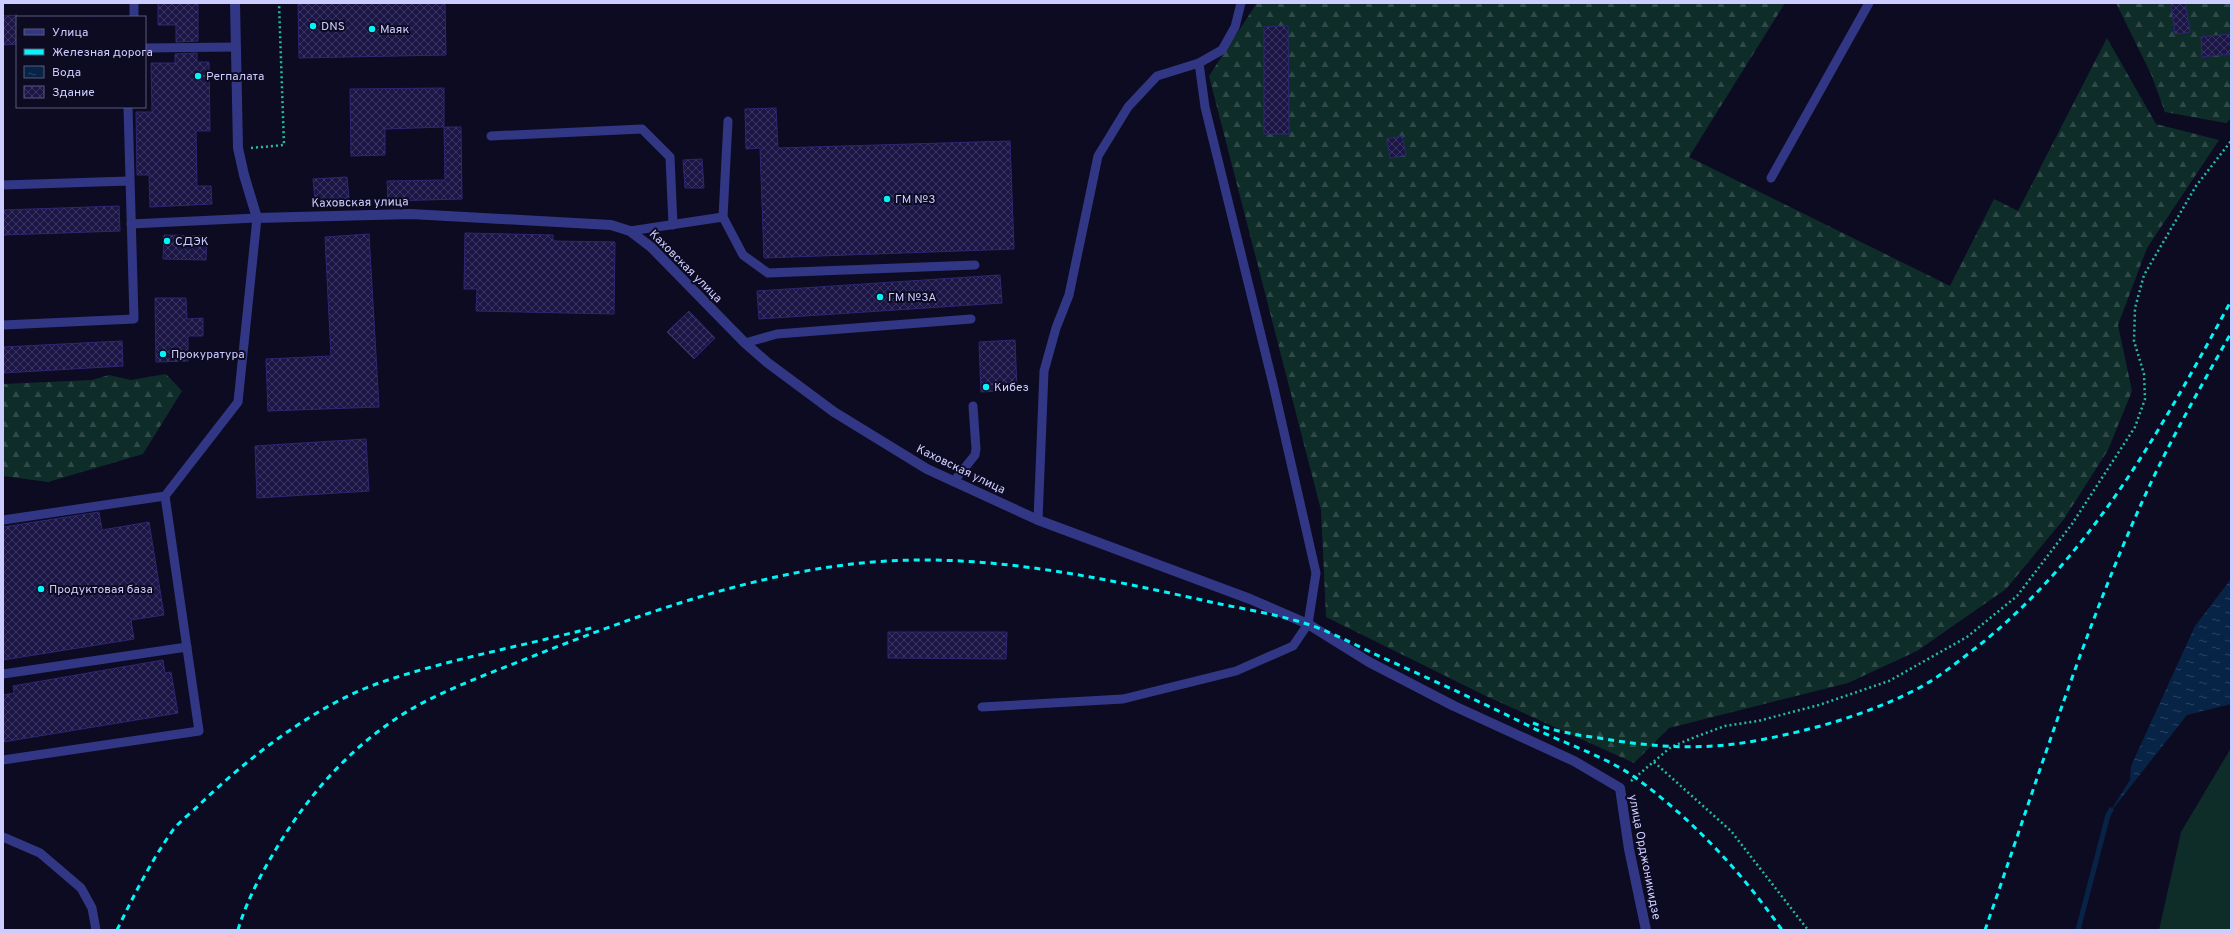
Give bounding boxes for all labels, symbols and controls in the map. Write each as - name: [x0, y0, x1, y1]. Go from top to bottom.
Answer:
- legend: [16, 16, 146, 108]
- place label: DNS: [321, 19, 345, 35]
- marker: DNS: [308, 21, 318, 31]
- place label: Маяк: [380, 22, 409, 38]
- marker: Маяк: [367, 24, 377, 34]
- text: Улица: [52, 25, 88, 41]
- text: Железная дорога: [52, 45, 153, 61]
- text: Вода: [52, 65, 81, 81]
- place label: Регпалата: [206, 69, 264, 85]
- marker: Регпалата: [193, 71, 203, 81]
- text: Здание: [52, 85, 95, 101]
- place label: ГМ №3: [895, 192, 935, 208]
- street label: Каховская улица: [311, 194, 409, 212]
- marker: ГМ №3: [882, 194, 892, 204]
- street label: Каховская улица: [645, 227, 725, 307]
- place label: СДЭК: [175, 234, 209, 250]
- marker: СДЭК: [162, 236, 172, 246]
- place label: ГМ №3А: [888, 290, 936, 306]
- marker: ГМ №3А: [875, 292, 885, 302]
- place label: Прокуратура: [171, 347, 245, 363]
- marker: Прокуратура: [158, 349, 168, 359]
- place label: Кибез: [994, 380, 1029, 396]
- marker: Кибез: [981, 382, 991, 392]
- street label: Каховская улица: [913, 441, 1008, 498]
- place label: Продуктовая база: [49, 582, 153, 598]
- marker: Продуктовая база: [36, 584, 46, 594]
- street label: улица Орджоникидзе: [1624, 793, 1664, 921]

